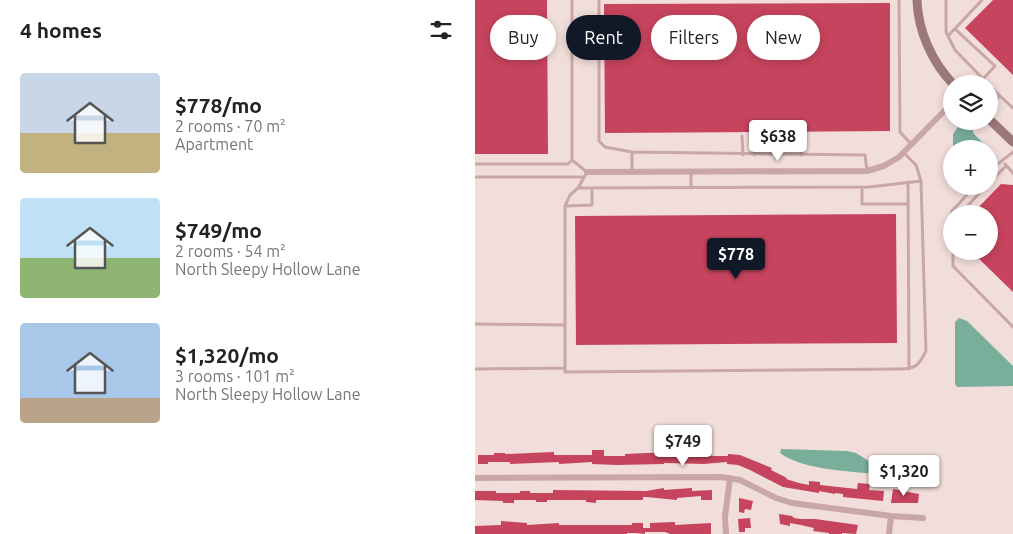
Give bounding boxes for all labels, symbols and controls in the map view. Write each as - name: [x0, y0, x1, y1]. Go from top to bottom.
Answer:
- chip: Buy: [490, 15, 556, 60]
- chip: Rent: [566, 15, 641, 60]
- chip: Filters: [651, 15, 737, 60]
- chip: New: [747, 15, 820, 60]
- icon: filters: [427, 16, 455, 44]
- text: 4 homes: [20, 18, 102, 42]
- map controls: [943, 75, 998, 260]
- button: layers: [943, 75, 998, 130]
- icon: home: [60, 93, 120, 153]
- text: $778/mo: [175, 93, 262, 117]
- text: 2 rooms · 70 m²: [175, 117, 286, 135]
- pin: $638: [748, 120, 808, 162]
- text: $638: [760, 127, 796, 145]
- text: Apartment: [175, 135, 253, 153]
- button: +: [943, 140, 998, 195]
- button: −: [943, 205, 998, 260]
- icon: home: [60, 218, 120, 278]
- text: $749/mo: [175, 218, 262, 242]
- pin: $778: [706, 238, 766, 280]
- text: 2 rooms · 54 m²: [175, 242, 286, 260]
- text: $778: [718, 245, 754, 263]
- text: North Sleepy Hollow Lane: [175, 260, 361, 278]
- icon: home: [60, 343, 120, 403]
- text: $1,320/mo: [175, 343, 279, 367]
- text: 3 rooms · 101 m²: [175, 367, 295, 385]
- text: North Sleepy Hollow Lane: [175, 385, 361, 403]
- pin: $749: [653, 424, 713, 467]
- text: $749: [665, 432, 701, 450]
- pin: $1,320: [863, 454, 945, 497]
- text: $1,320: [879, 462, 929, 480]

